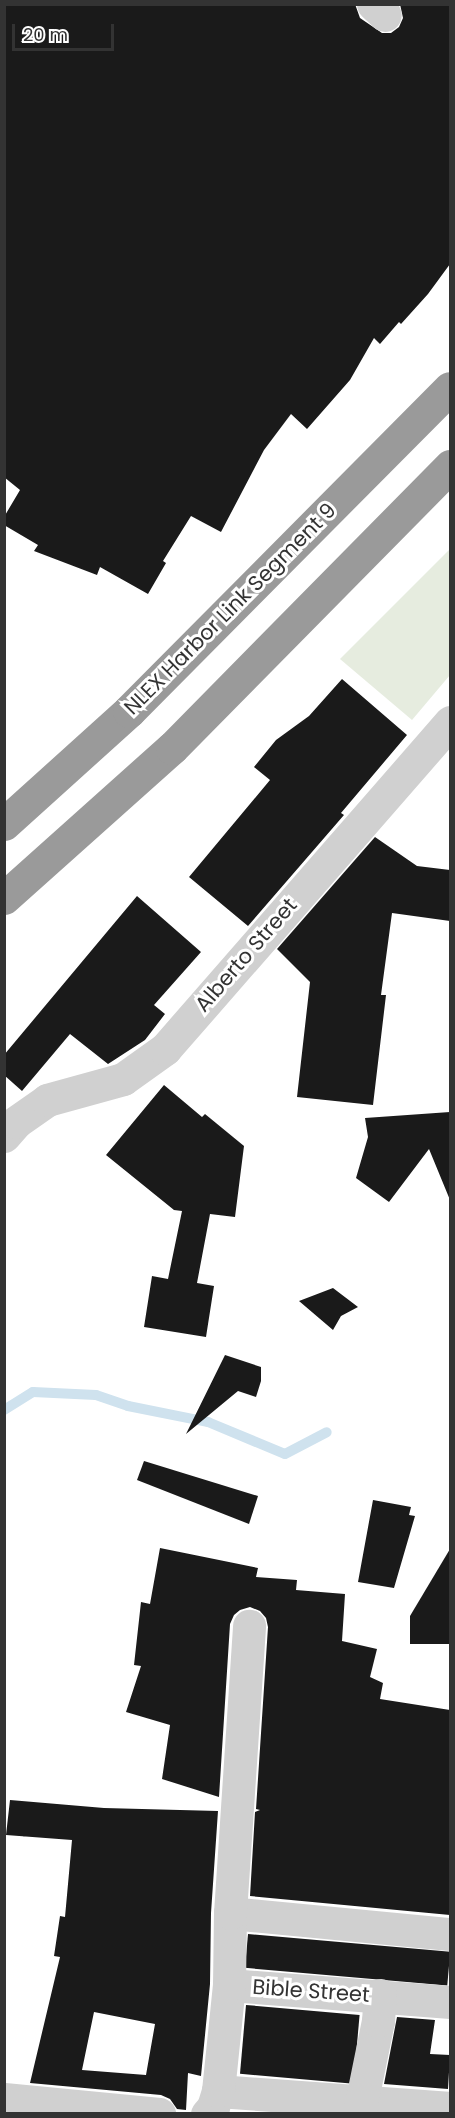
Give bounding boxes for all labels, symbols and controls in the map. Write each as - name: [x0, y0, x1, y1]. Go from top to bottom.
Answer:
- scale bar: [15, 12, 117, 50]
- text: 20 m: [23, 22, 68, 47]
- street label: NLEX Harbor Link Segment 9: [119, 498, 341, 720]
- street label: Alberto Street: [190, 893, 302, 1017]
- street label: Bible Street: [252, 1974, 370, 2008]

